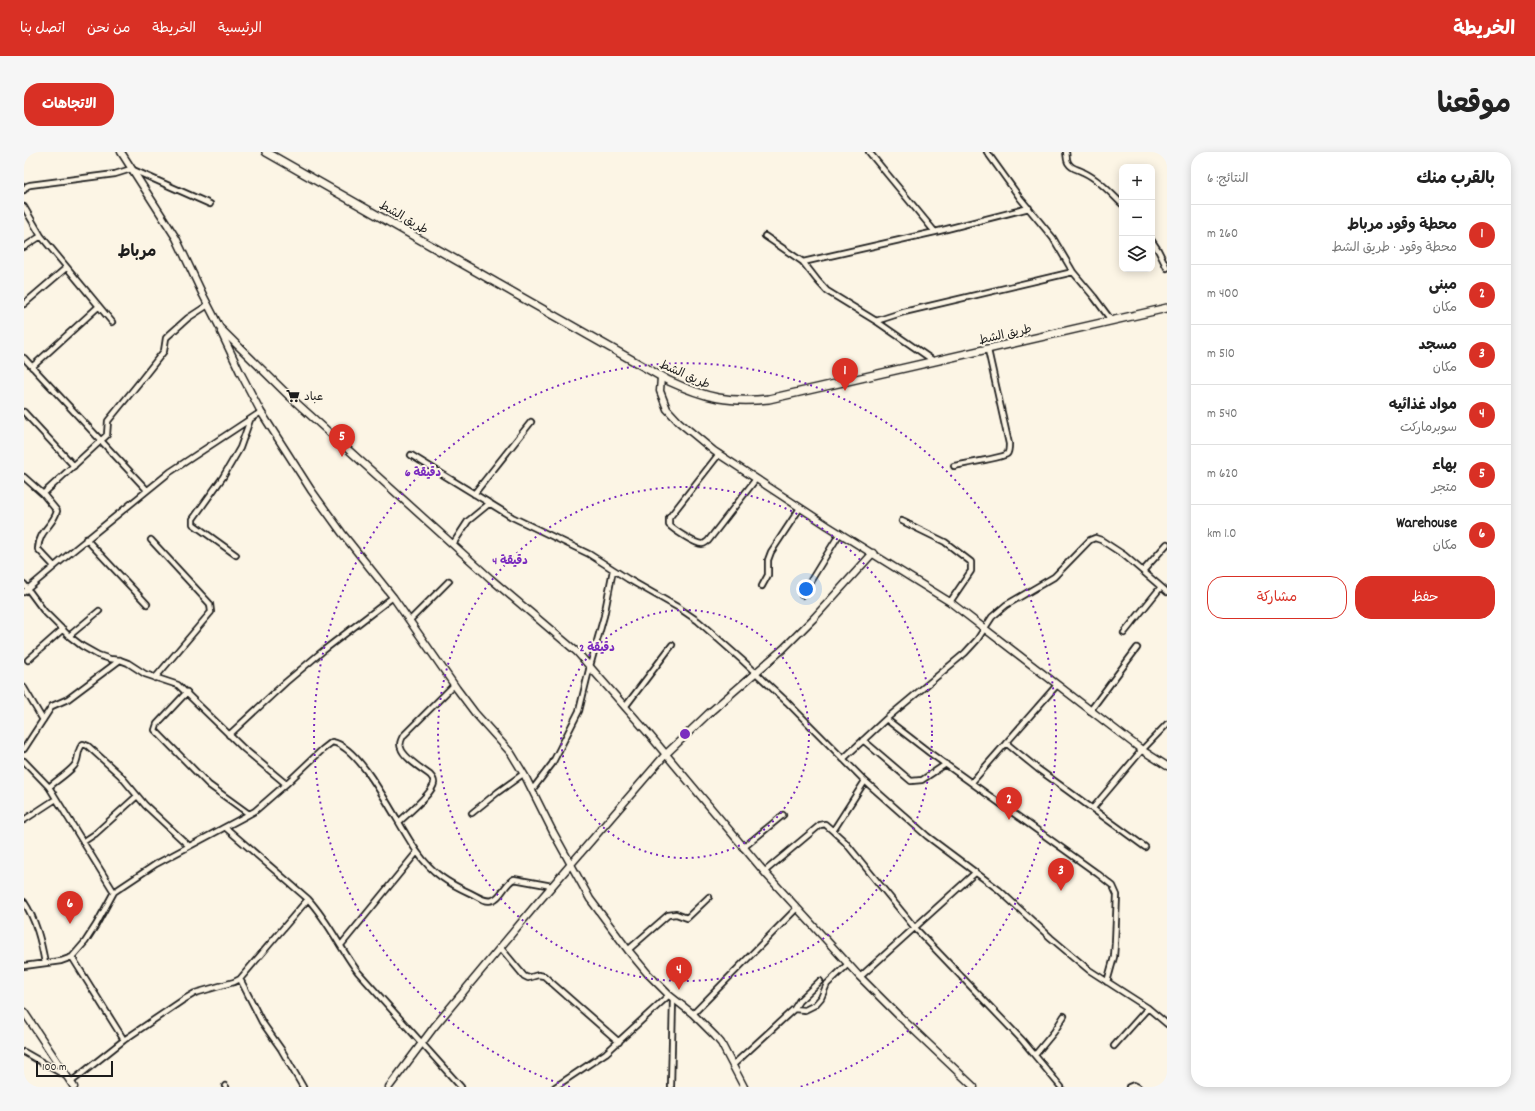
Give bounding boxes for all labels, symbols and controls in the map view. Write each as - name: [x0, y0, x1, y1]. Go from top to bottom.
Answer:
- text: الخريطة: [1453, 17, 1515, 44]
- text: اتصل بنا: [20, 19, 65, 39]
- text: من نحن: [87, 19, 130, 39]
- text: الخريطة: [152, 19, 196, 39]
- text: الرئيسية: [218, 19, 262, 39]
- button: الاتجاهات: [24, 83, 114, 126]
- text: موقعنا: [1437, 87, 1511, 127]
- map controls: [1119, 164, 1155, 272]
- button: +: [1119, 164, 1155, 200]
- text: بالقرب منك: [1417, 168, 1495, 192]
- text: النتائج: 6: [1207, 170, 1249, 189]
- street label: طريق الشط: [376, 197, 431, 239]
- button: −: [1119, 200, 1155, 236]
- text: محطة وقود مرباط: [1347, 215, 1457, 237]
- text: 260 m: [1207, 225, 1238, 244]
- text: 1: [1481, 225, 1483, 244]
- button: layers: [1119, 236, 1155, 272]
- text: محطة وقود · طريق الشط: [1331, 239, 1457, 258]
- district label: مرباط: [118, 241, 156, 264]
- text: مبنى: [1429, 275, 1457, 297]
- text: 400 m: [1207, 285, 1239, 304]
- text: 2: [1479, 285, 1485, 304]
- text: مكان: [1433, 299, 1457, 318]
- street label: طريق الشط: [977, 321, 1034, 350]
- text: مسجد: [1419, 335, 1457, 357]
- text: 510 m: [1207, 345, 1235, 364]
- text: 3: [1479, 345, 1485, 364]
- street label: طريق الشط: [656, 357, 713, 394]
- pin: 1: [832, 358, 858, 391]
- text: مكان: [1433, 359, 1457, 378]
- supermarket icon: عباد: [285, 388, 301, 404]
- place label: عباد: [304, 389, 323, 406]
- text: مواد غذائيه: [1389, 395, 1457, 417]
- text: 540 m: [1207, 405, 1237, 424]
- text: 4: [1479, 405, 1485, 424]
- text: سوبرماركت: [1400, 419, 1457, 438]
- pin: 5: [329, 424, 355, 457]
- text: بهاء: [1432, 455, 1457, 477]
- text: 6 دقيقة: [405, 465, 442, 482]
- text: 620 m: [1207, 465, 1238, 484]
- text: 5: [1479, 465, 1485, 484]
- text: متجر: [1432, 479, 1457, 498]
- text: Warehouse: [1396, 513, 1457, 535]
- text: 1.0 km: [1207, 525, 1236, 544]
- text: 6: [1479, 525, 1485, 544]
- text: مكان: [1433, 537, 1457, 556]
- text: 4 دقيقة: [492, 553, 528, 570]
- button: مشاركة: [1207, 576, 1347, 619]
- button: حفظ: [1355, 576, 1495, 619]
- your location: [796, 579, 816, 599]
- text: 2 دقيقة: [579, 640, 615, 657]
- centre of rings: [678, 727, 692, 741]
- pin: 2: [996, 787, 1022, 820]
- pin: 3: [1048, 858, 1074, 891]
- pin: 6: [57, 891, 83, 924]
- pin: 4: [666, 957, 692, 990]
- scale bar: [36, 1059, 113, 1078]
- text: 100 m: [42, 1060, 66, 1076]

